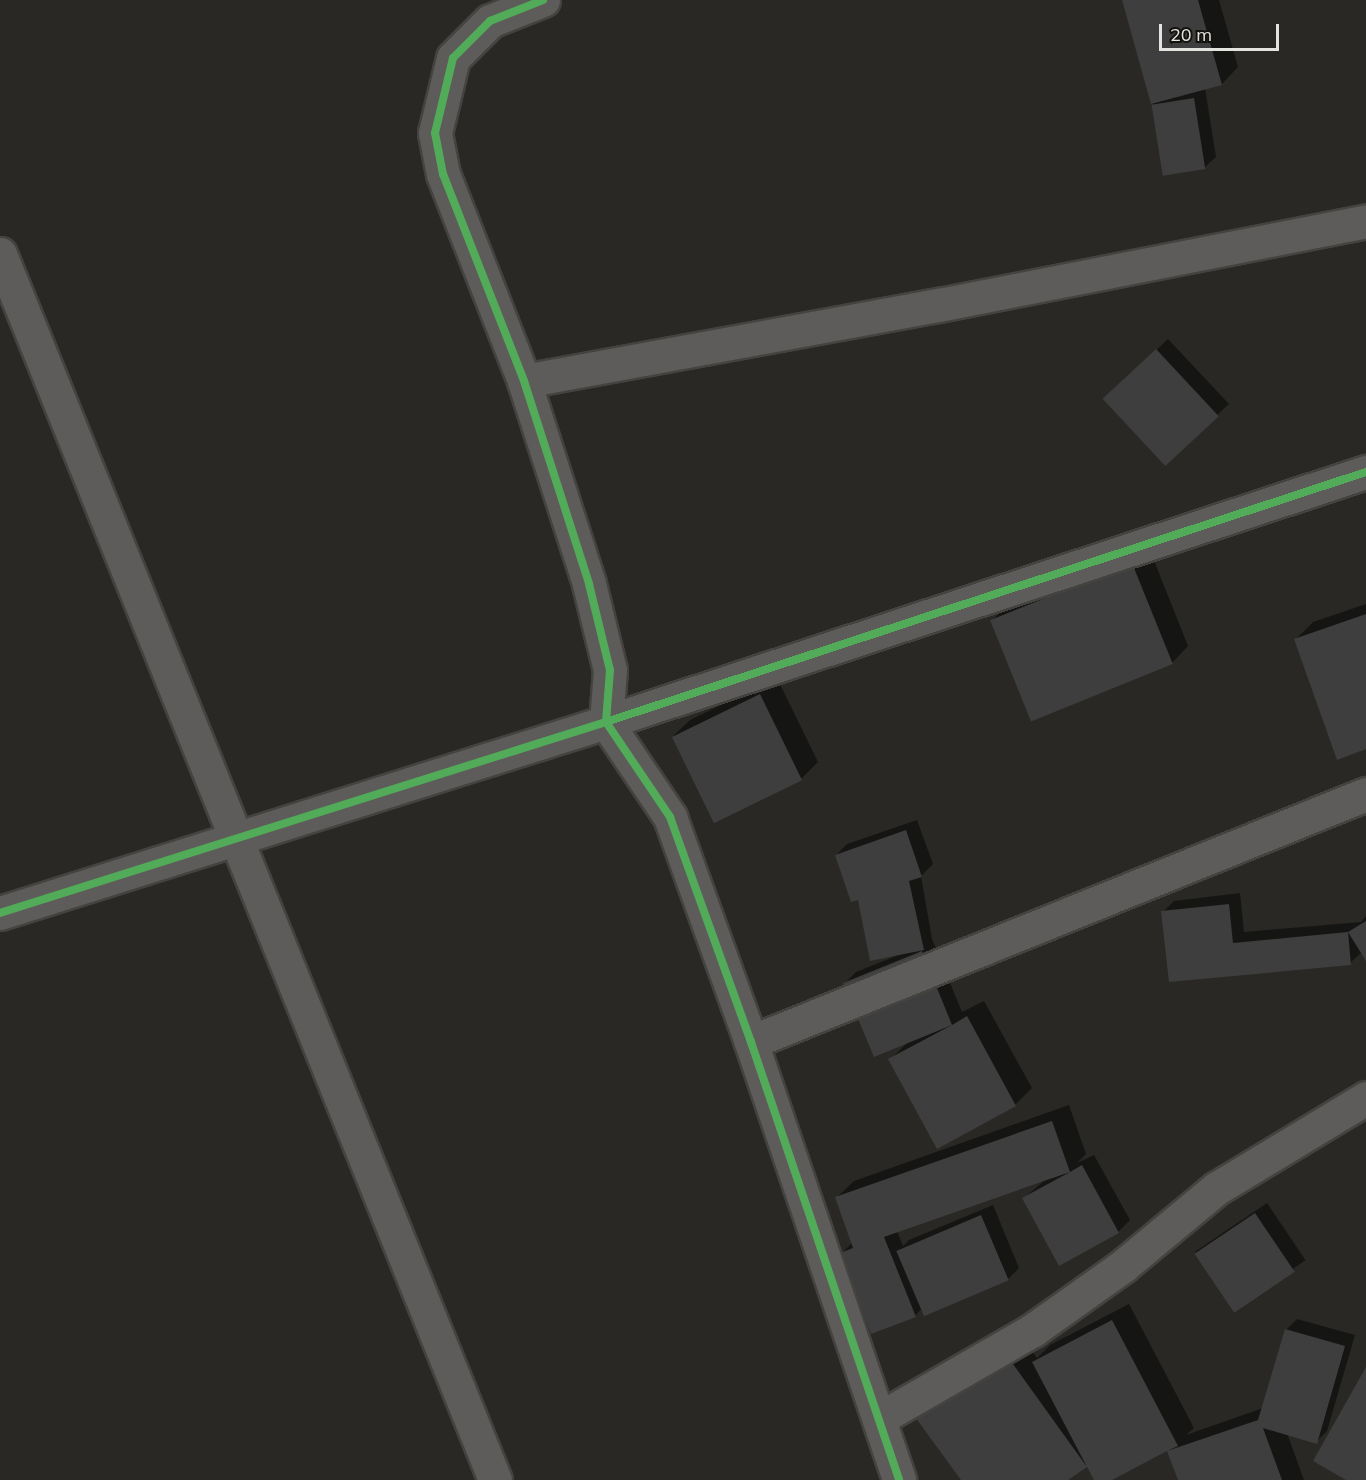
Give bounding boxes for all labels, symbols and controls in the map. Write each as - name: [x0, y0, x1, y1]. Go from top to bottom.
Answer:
- scale bar: [1162, 12, 1282, 50]
- text: 20 m: [1170, 23, 1212, 46]

